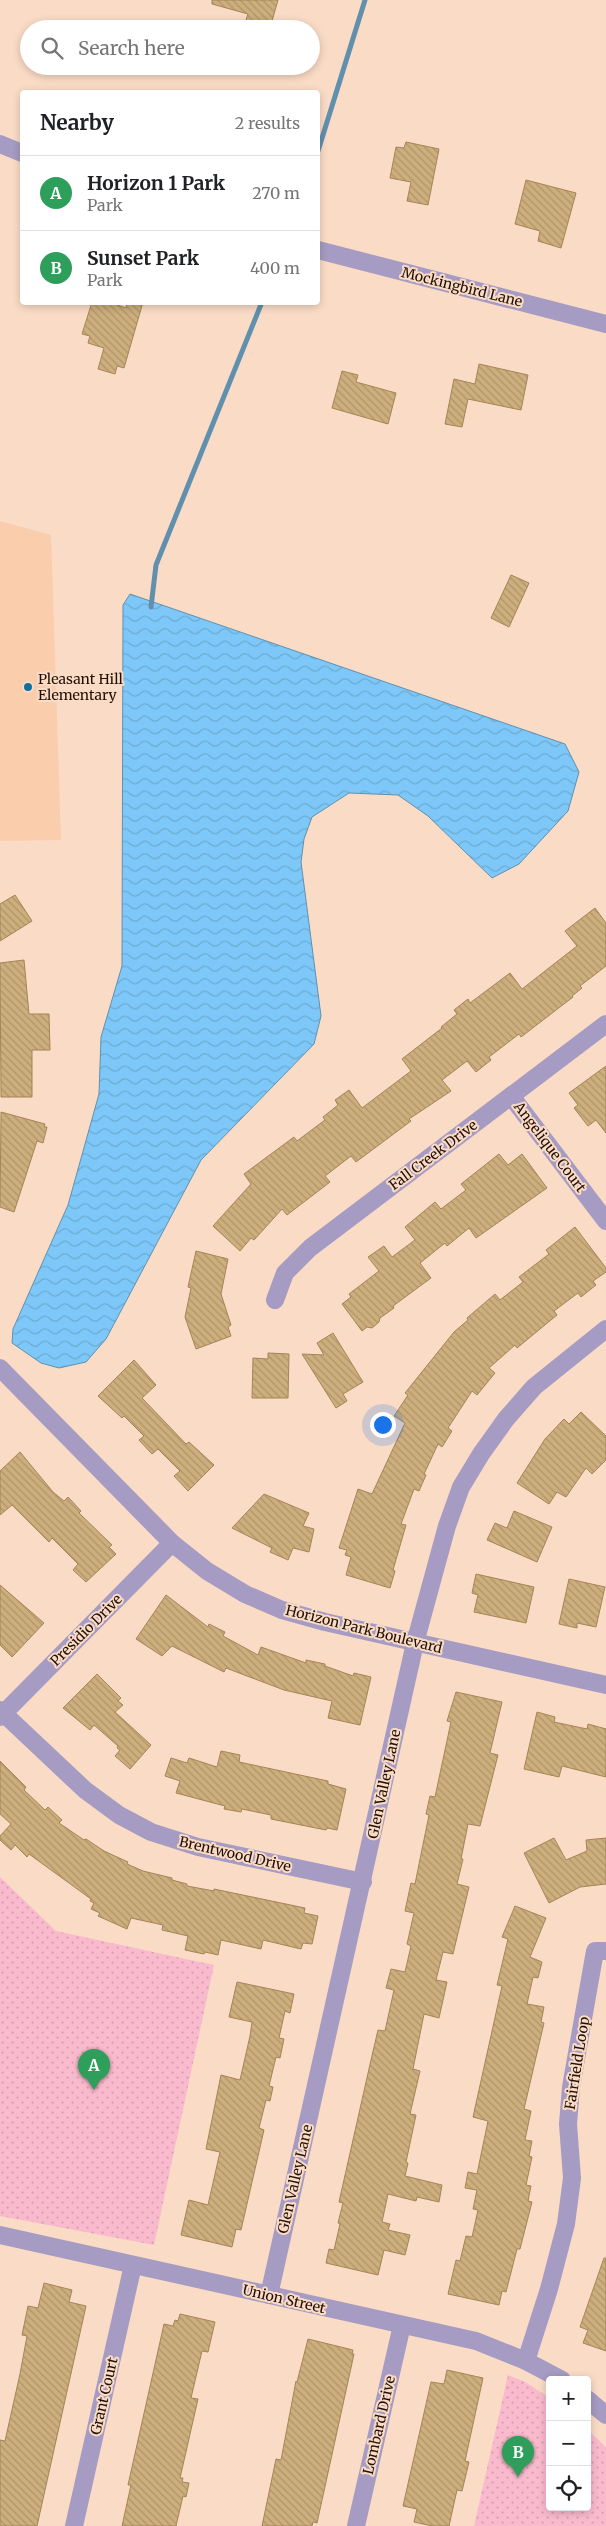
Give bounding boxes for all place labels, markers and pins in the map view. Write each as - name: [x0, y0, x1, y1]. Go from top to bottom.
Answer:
- place label: Pleasant Hill Elementary: [38, 670, 123, 704]
- marker: Pleasant Hill Elementary: [22, 681, 34, 693]
- pin: A: [78, 2049, 110, 2090]
- pin: B: [502, 2436, 534, 2477]

